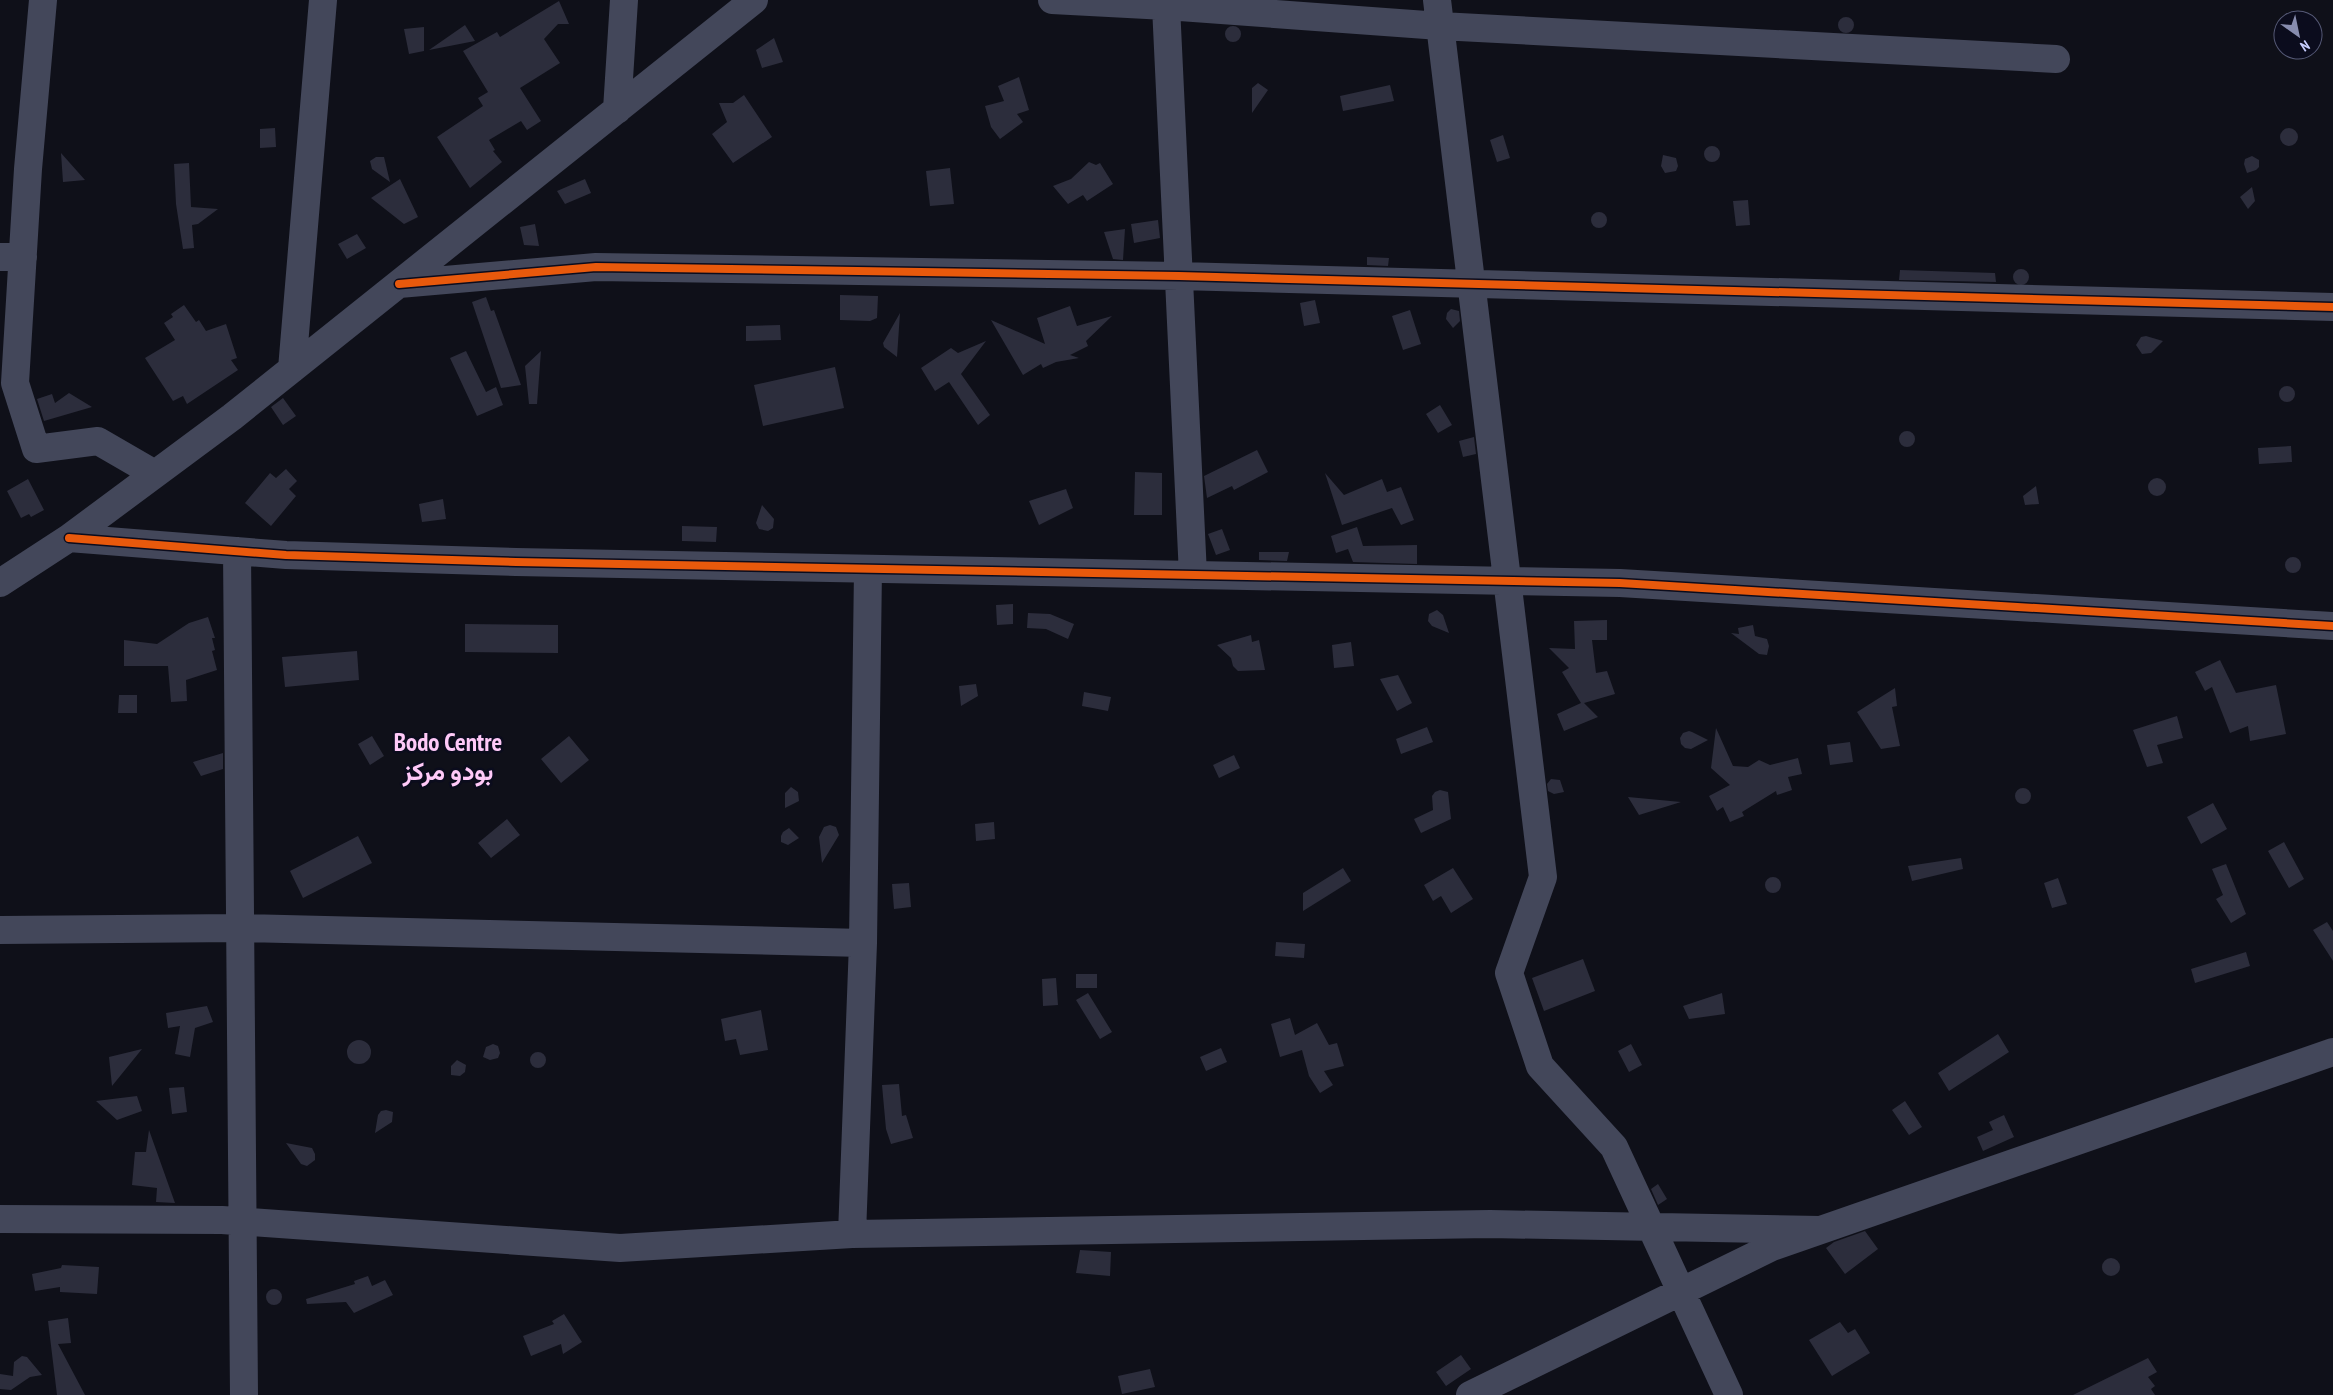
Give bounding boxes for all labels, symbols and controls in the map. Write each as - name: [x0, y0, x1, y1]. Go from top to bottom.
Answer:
- north arrow: [2273, 10, 2323, 60]
- text: N: [2297, 36, 2313, 56]
- district label: Bodo Centre بودو مركز: [394, 726, 502, 787]

